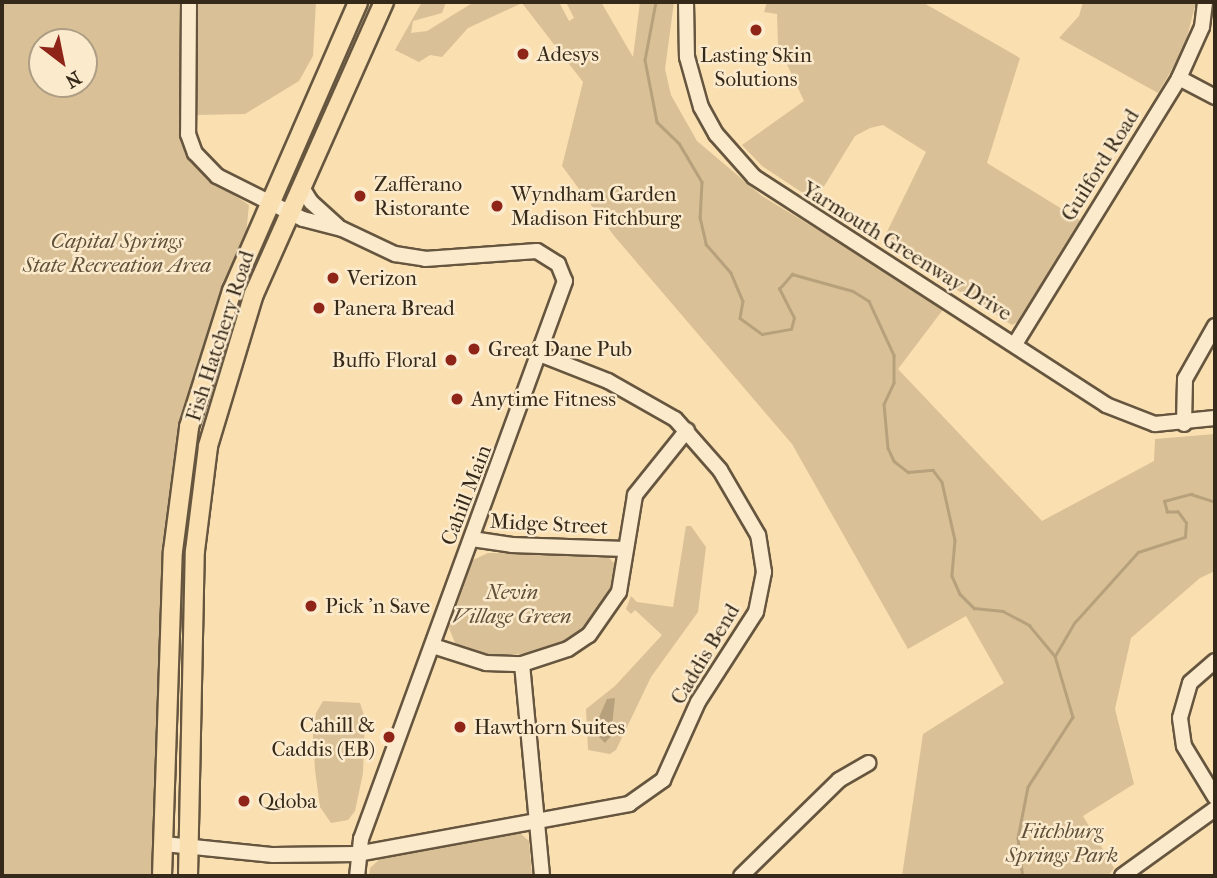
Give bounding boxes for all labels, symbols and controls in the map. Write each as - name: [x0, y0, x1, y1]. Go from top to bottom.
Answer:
- marker: Lasting Skin Solutions: [746, 20, 766, 40]
- north arrow: [28, 28, 98, 98]
- place label: Adesys: [537, 41, 599, 67]
- place label: Lasting Skin Solutions: [700, 42, 812, 92]
- marker: Adesys: [515, 46, 531, 62]
- text: N: [61, 66, 85, 92]
- street label: Guilford Road: [1056, 104, 1144, 226]
- place label: Zafferano Ristorante: [374, 171, 470, 221]
- street label: Yarmouth Greenway Drive: [797, 176, 1017, 326]
- place label: Wyndham Garden Madison Fitchburg: [511, 181, 681, 231]
- marker: Zafferano Ristorante: [352, 188, 368, 204]
- marker: Wyndham Garden Madison Fitchburg: [489, 198, 505, 214]
- park label: Capital Springs State Recreation Area: [23, 228, 211, 278]
- street label: Fish Hatchery Road: [181, 248, 259, 424]
- place label: Verizon: [347, 265, 417, 291]
- marker: Verizon: [325, 270, 341, 286]
- place label: Panera Bread: [333, 295, 455, 321]
- marker: Panera Bread: [311, 300, 327, 316]
- place label: Great Dane Pub: [488, 336, 632, 362]
- marker: Great Dane Pub: [466, 341, 482, 357]
- place label: Buffo Floral: [332, 347, 437, 373]
- marker: Buffo Floral: [443, 352, 459, 368]
- place label: Anytime Fitness: [471, 386, 616, 412]
- marker: Anytime Fitness: [449, 391, 465, 407]
- street label: Cahill Main: [435, 441, 497, 549]
- street label: Midge Street: [489, 508, 609, 540]
- park label: Nevin Village Green: [453, 579, 571, 629]
- place label: Pick 'n Save: [325, 593, 430, 619]
- marker: Pick 'n Save: [303, 598, 319, 614]
- street label: Caddis Bend: [665, 599, 745, 709]
- place label: Cahill & Caddis (EB): [271, 712, 375, 762]
- place label: Hawthorn Suites: [474, 714, 625, 740]
- marker: Hawthorn Suites: [452, 719, 468, 735]
- marker: Cahill & Caddis (EB): [381, 729, 397, 745]
- place label: Qdoba: [258, 788, 317, 814]
- marker: Qdoba: [236, 793, 252, 809]
- park label: Fitchburg Springs Park: [1006, 818, 1118, 868]

